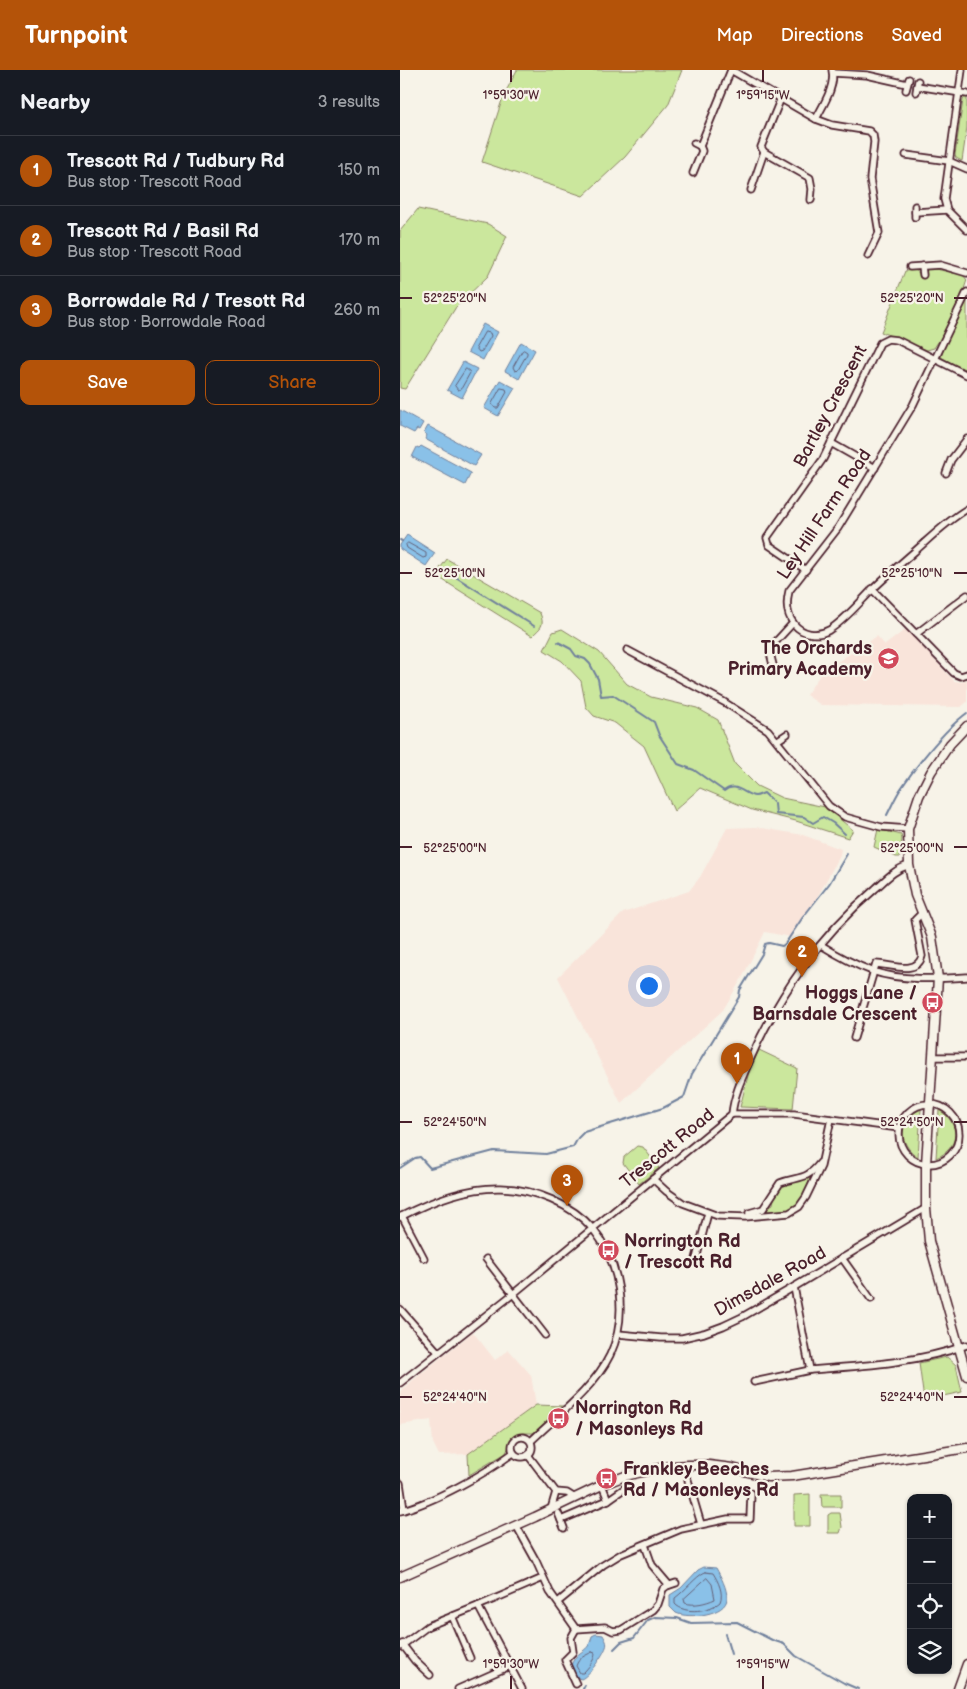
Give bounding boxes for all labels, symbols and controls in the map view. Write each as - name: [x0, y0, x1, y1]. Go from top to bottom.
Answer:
- text: Turnpoint: [25, 21, 128, 50]
- text: Map: [717, 25, 753, 46]
- text: Directions: [781, 25, 863, 46]
- text: Saved: [891, 25, 942, 46]
- text: 1°59'30"W: [483, 88, 539, 103]
- text: 1°59'15"W: [736, 88, 790, 103]
- text: Nearby: [20, 90, 90, 115]
- text: 3 results: [318, 93, 380, 112]
- text: Trescott Rd / Tudbury Rd: [67, 150, 284, 173]
- text: 1: [33, 161, 39, 180]
- text: 150 m: [338, 161, 380, 180]
- text: Bus stop · Trescott Road: [67, 173, 242, 192]
- text: Trescott Rd / Basil Rd: [67, 220, 259, 243]
- text: 2: [31, 231, 41, 250]
- text: 170 m: [339, 231, 380, 250]
- text: Bus stop · Trescott Road: [67, 243, 242, 262]
- text: Borrowdale Rd / Tresott Rd: [67, 290, 305, 313]
- text: 52°25'20"N: [423, 291, 487, 306]
- text: 52°25'20"N: [880, 291, 944, 306]
- text: 3: [31, 301, 41, 320]
- text: 260 m: [334, 301, 380, 320]
- text: Bus stop · Borrowdale Road: [67, 313, 265, 332]
- street label: Bartley Crescent: [789, 341, 872, 471]
- button: Save: [20, 360, 195, 405]
- button: Share: [205, 360, 380, 405]
- street label: Ley Hill Farm Road: [773, 445, 876, 583]
- text: 52°25'10"N: [425, 566, 485, 581]
- text: 52°25'10"N: [882, 566, 942, 581]
- place label: The Orchards Primary Academy: [728, 638, 873, 680]
- school or university icon: The Orchards Primary Academy: [876, 646, 900, 670]
- text: 52°25'00"N: [423, 841, 487, 856]
- text: 52°25'00"N: [880, 841, 944, 856]
- pin: 2: [786, 936, 818, 977]
- your location: [636, 973, 662, 999]
- place label: Hoggs Lane / Barnsdale Crescent: [752, 983, 917, 1025]
- bus stop icon: Hoggs Lane / Barnsdale Crescent: [921, 991, 945, 1015]
- pin: 1: [721, 1043, 753, 1084]
- street label: Trescott Road: [616, 1104, 718, 1193]
- text: 52°24'50"N: [423, 1115, 487, 1130]
- text: 52°24'50"N: [880, 1115, 944, 1130]
- pin: 3: [551, 1165, 583, 1206]
- place label: Norrington Rd / Trescott Rd: [624, 1231, 741, 1273]
- bus stop icon: Norrington Rd / Trescott Rd: [596, 1239, 620, 1263]
- street label: Dimsdale Road: [711, 1242, 830, 1321]
- text: 52°24'40"N: [423, 1390, 487, 1405]
- text: 52°24'40"N: [880, 1390, 944, 1405]
- place label: Norrington Rd / Masonleys Rd: [575, 1398, 703, 1440]
- bus stop icon: Norrington Rd / Masonleys Rd: [547, 1406, 571, 1430]
- place label: Frankley Beeches Rd / Masonleys Rd: [623, 1459, 779, 1501]
- bus stop icon: Frankley Beeches Rd / Masonleys Rd: [595, 1467, 619, 1491]
- map controls: [907, 1494, 952, 1674]
- button: +: [907, 1494, 952, 1539]
- button: −: [907, 1539, 952, 1584]
- button: locate: [907, 1584, 952, 1629]
- button: layers: [907, 1629, 952, 1674]
- text: 1°59'30"W: [483, 1657, 539, 1672]
- text: 1°59'15"W: [736, 1657, 790, 1672]

